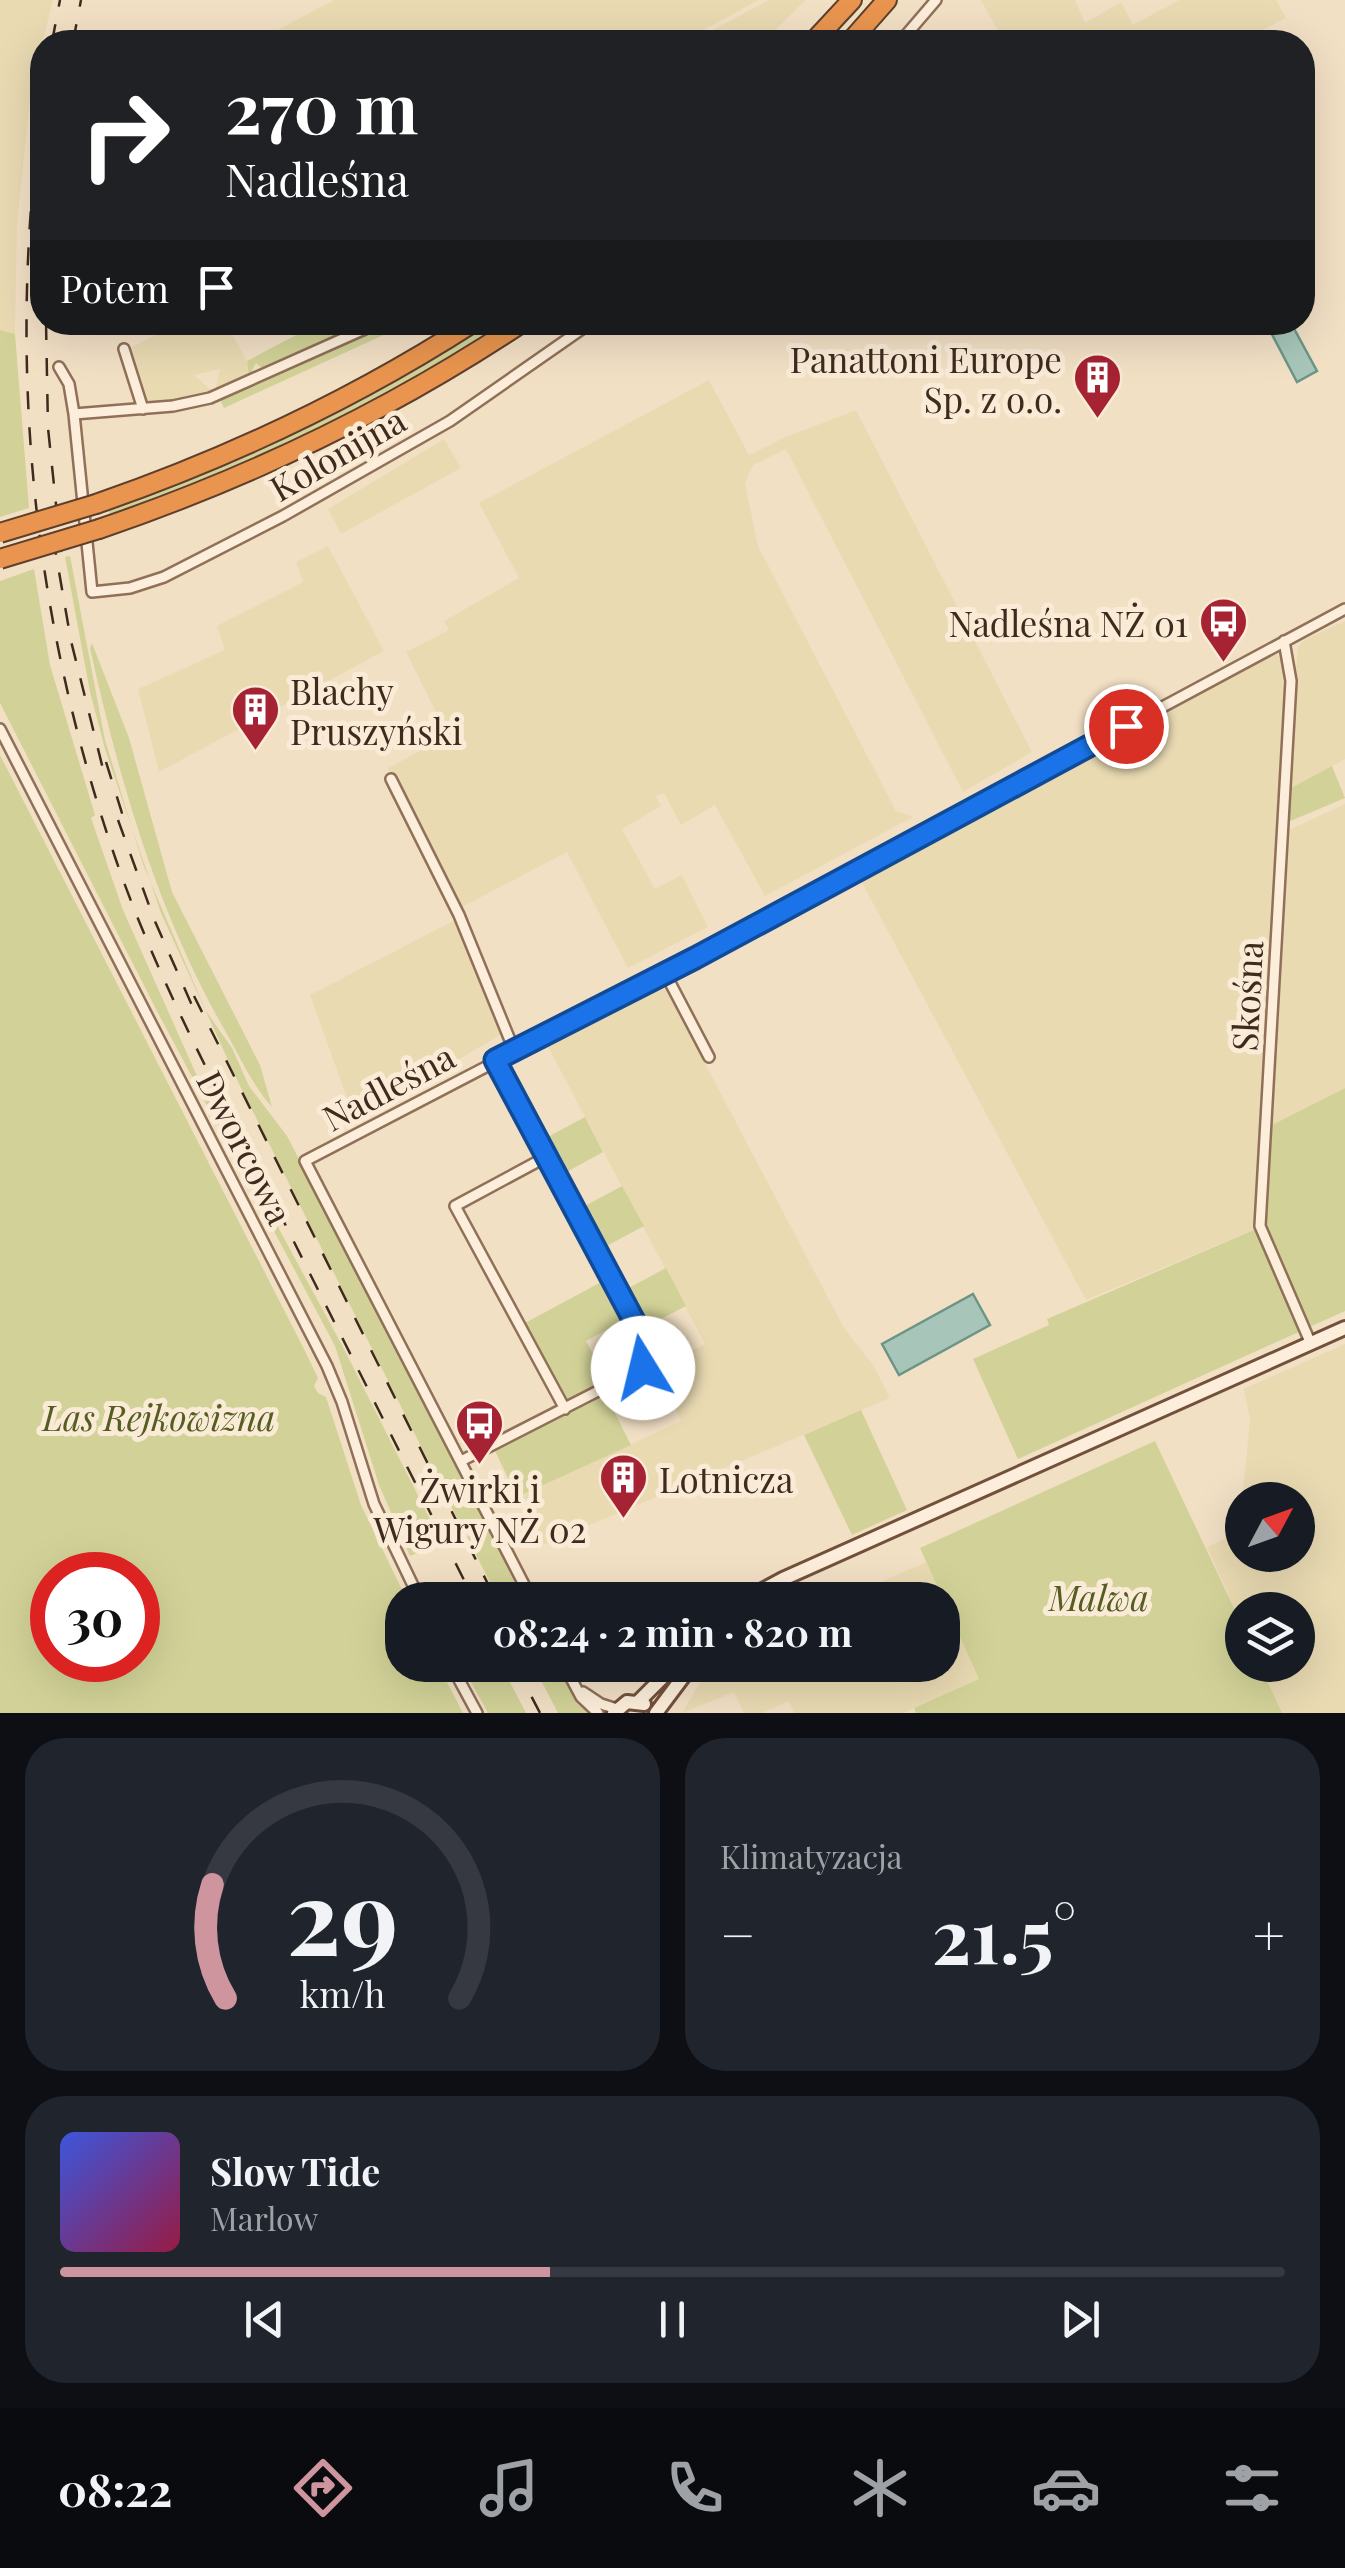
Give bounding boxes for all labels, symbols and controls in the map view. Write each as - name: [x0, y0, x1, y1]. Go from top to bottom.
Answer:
- text: 270 m: [225, 58, 418, 152]
- icon: right: [60, 70, 190, 200]
- text: Nadleśna: [225, 148, 409, 208]
- icon: arrive: [189, 260, 244, 315]
- text: Potem: [60, 262, 169, 313]
- place label: Panattoni Europe Sp. z o.o.: [790, 335, 1062, 422]
- building icon: Panattoni Europe Sp. z o.o.: [1071, 352, 1123, 420]
- street label: Kolonijna: [261, 395, 414, 511]
- bus stop icon: Nadleśna NŻ 01: [1197, 596, 1249, 664]
- place label: Nadleśna NŻ 01: [948, 599, 1188, 646]
- place label: Blachy Pruszyński: [290, 667, 462, 754]
- building icon: Blachy Pruszyński: [229, 684, 281, 752]
- pin: [1084, 684, 1169, 769]
- icon: arrive: [1099, 699, 1154, 754]
- street label: Skośna: [1220, 939, 1272, 1052]
- street label: Nadleśna: [314, 1031, 463, 1140]
- street label: Dworcowa: [187, 1062, 305, 1232]
- position arrow: [591, 1316, 695, 1420]
- park label: Las Rejkowizna: [41, 1393, 275, 1440]
- bus stop icon: Żwirki i Wigury NŻ 02: [454, 1398, 506, 1466]
- building icon: Lotnicza: [598, 1452, 650, 1520]
- place label: Lotnicza: [659, 1455, 794, 1502]
- place label: Żwirki i Wigury NŻ 02: [373, 1465, 586, 1552]
- north arrow: [1225, 1482, 1315, 1572]
- map controls: [1225, 1482, 1315, 1682]
- speed limit sign: 30: [30, 1552, 160, 1682]
- park label: Malwa: [1047, 1573, 1149, 1620]
- button: layers: [1225, 1592, 1315, 1682]
- text: 08:24 · 2 min · 820 m: [493, 1606, 852, 1657]
- text: Klimatyzacja: [720, 1834, 903, 1877]
- text: 29: [287, 1843, 398, 1982]
- text: 21.5°: [932, 1883, 1076, 1983]
- text: −: [720, 1896, 756, 1970]
- text: +: [1253, 1896, 1285, 1970]
- text: km/h: [300, 1969, 385, 2017]
- text: Slow Tide: [210, 2145, 380, 2196]
- text: Marlow: [210, 2196, 318, 2239]
- icon: previous: [237, 2292, 292, 2347]
- icon: pause: [645, 2292, 700, 2347]
- icon: next: [1053, 2292, 1108, 2347]
- icon: directions: [288, 2453, 358, 2523]
- icon: music: [474, 2453, 544, 2523]
- icon: phone: [660, 2453, 730, 2523]
- icon: climate: [845, 2453, 915, 2523]
- icon: car: [1031, 2453, 1101, 2523]
- icon: filters: [1217, 2453, 1287, 2523]
- text: 08:22: [58, 2458, 172, 2518]

